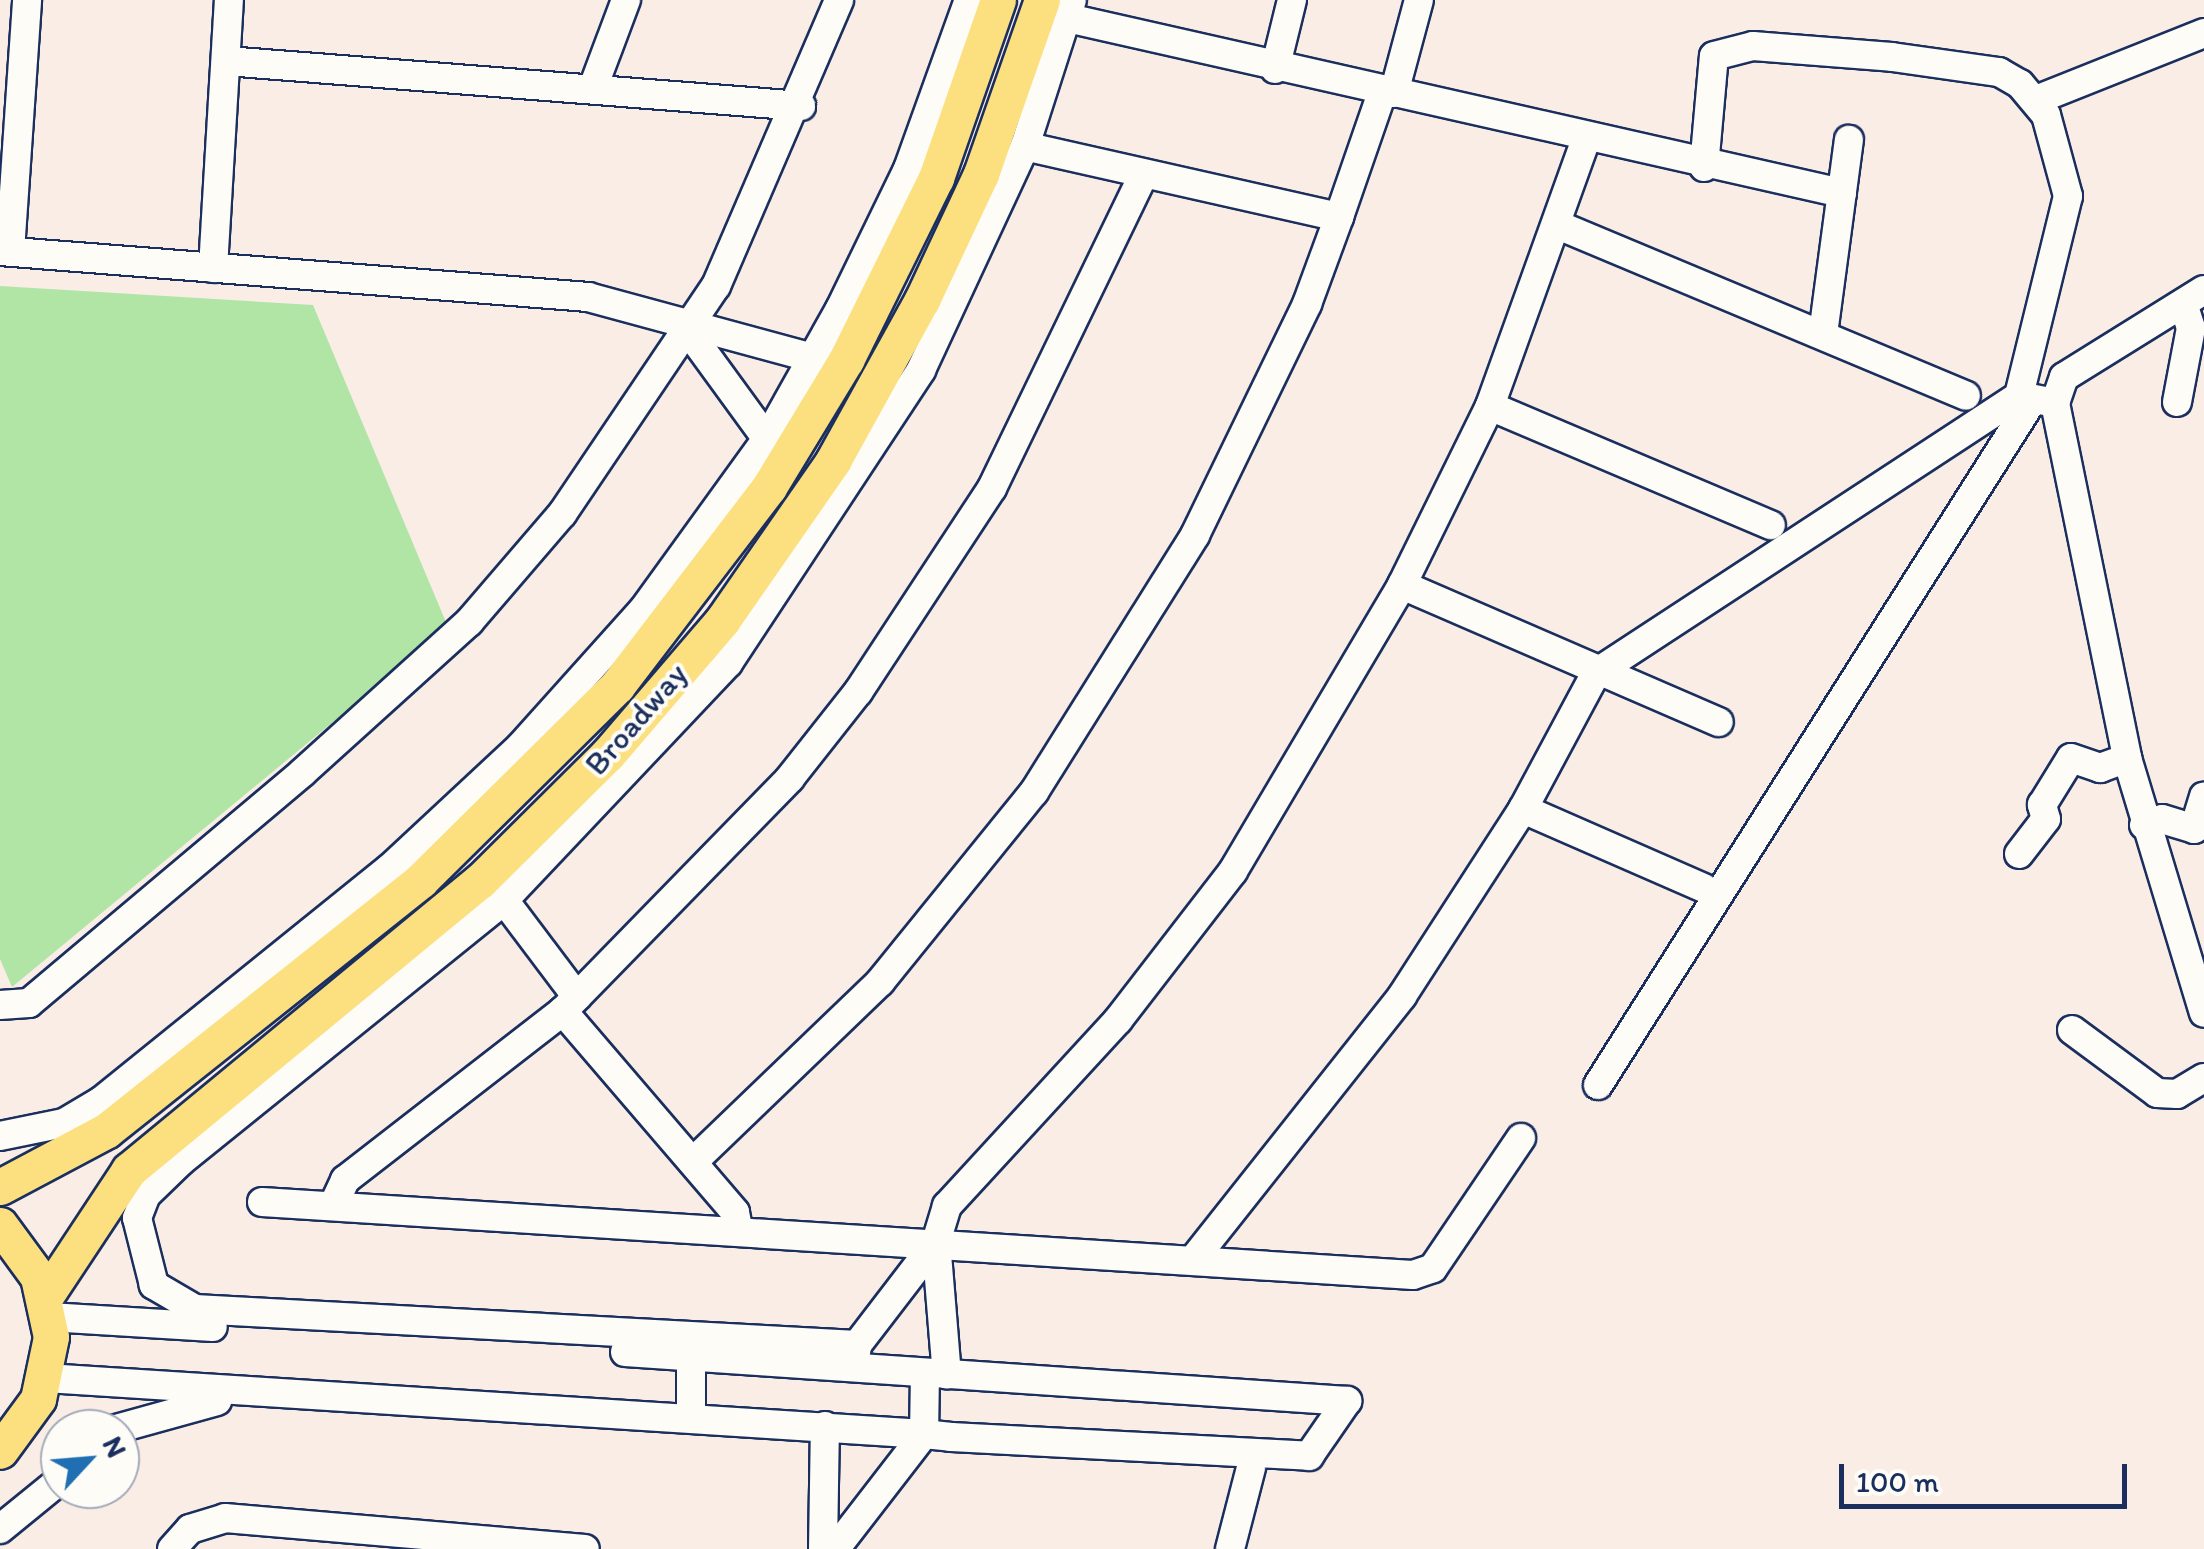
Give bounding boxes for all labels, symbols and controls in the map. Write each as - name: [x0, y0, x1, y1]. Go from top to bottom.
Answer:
- street label: Broadway: [577, 655, 695, 783]
- north arrow: [40, 1409, 140, 1509]
- text: N: [96, 1431, 135, 1463]
- scale bar: [1844, 1444, 2132, 1506]
- text: 100 m: [1856, 1463, 1939, 1500]

